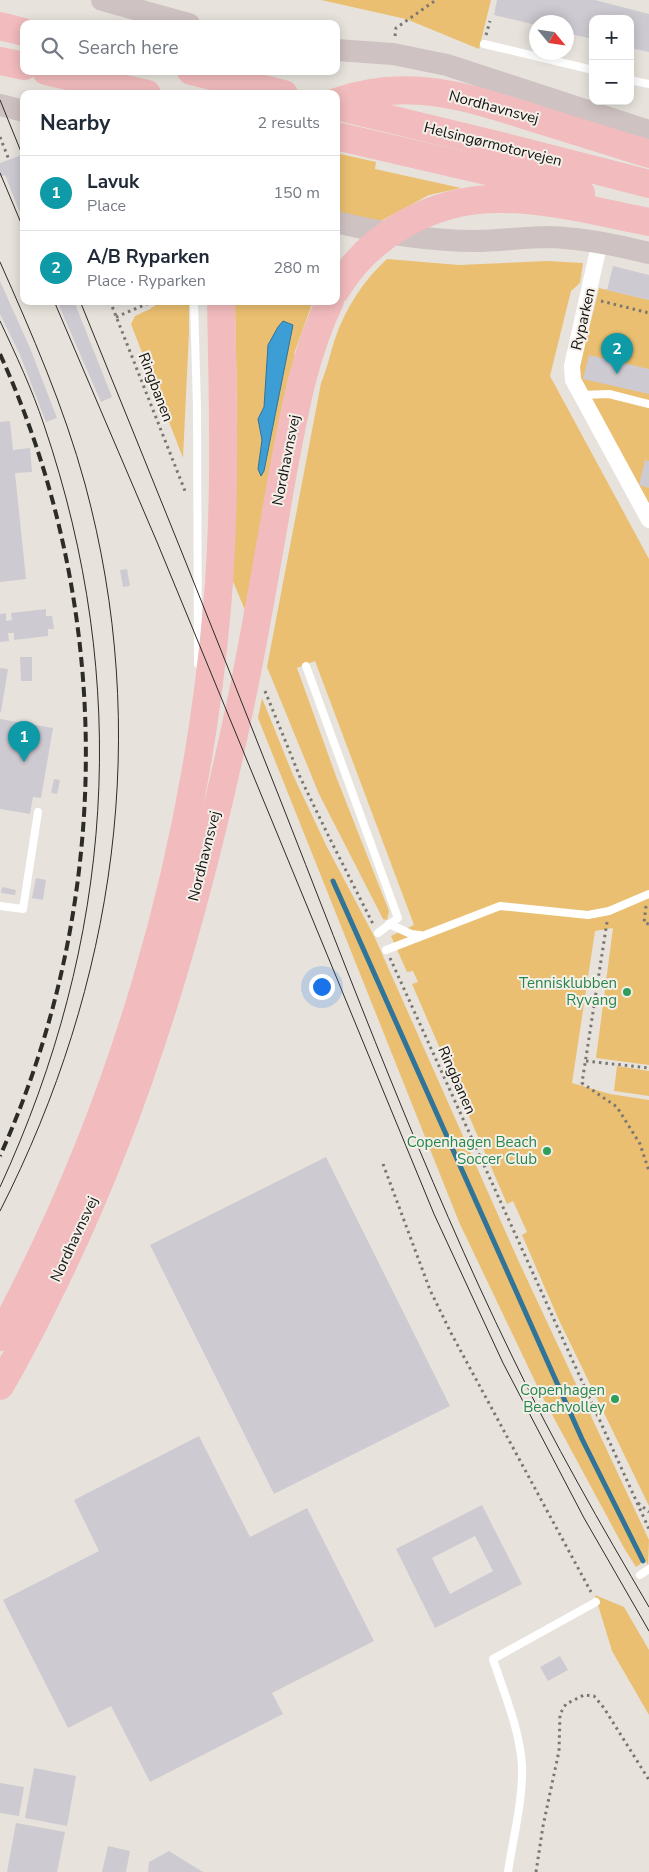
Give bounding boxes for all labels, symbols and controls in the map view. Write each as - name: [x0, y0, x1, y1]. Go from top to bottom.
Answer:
- north arrow: [529, 15, 574, 60]
- map controls: [589, 15, 634, 105]
- button: +: [589, 15, 634, 60]
- search box: [20, 20, 340, 75]
- icon: search: [38, 34, 66, 62]
- text: Search here: [78, 35, 179, 61]
- button: −: [589, 60, 634, 105]
- street label: Nordhavnsvej: [447, 85, 541, 129]
- text: Nearby: [40, 109, 110, 137]
- text: 2 results: [258, 112, 320, 134]
- street label: Helsingørmotorvejen: [422, 117, 564, 171]
- text: Lavuk: [87, 169, 139, 195]
- text: 1: [51, 182, 61, 204]
- text: 150 m: [273, 182, 320, 204]
- text: Place: [87, 195, 126, 217]
- text: A/B Ryparken: [87, 244, 210, 270]
- text: 2: [51, 257, 61, 279]
- text: 280 m: [273, 257, 320, 279]
- text: Place · Ryparken: [87, 270, 206, 292]
- street label: Ryparken: [566, 286, 600, 352]
- pin: 2: [601, 333, 633, 374]
- street label: Ringbanen: [134, 350, 178, 424]
- street label: Nordhavnsvej: [267, 413, 305, 507]
- pin: 1: [8, 721, 40, 762]
- street label: Nordhavnsvej: [183, 809, 225, 903]
- place label: Tennisklubben Ryvang: [519, 973, 617, 1010]
- your location: [309, 974, 335, 1000]
- marker: Tennisklubben Ryvang: [621, 986, 633, 998]
- street label: Ringbanen: [433, 1043, 481, 1117]
- place label: Copenhagen Beach Soccer Club: [407, 1132, 537, 1169]
- marker: Copenhagen Beach Soccer Club: [541, 1145, 553, 1157]
- street label: Nordhavnsvej: [45, 1193, 103, 1285]
- place label: Copenhagen Beachvolley: [520, 1380, 605, 1417]
- marker: Copenhagen Beachvolley: [609, 1393, 621, 1405]

